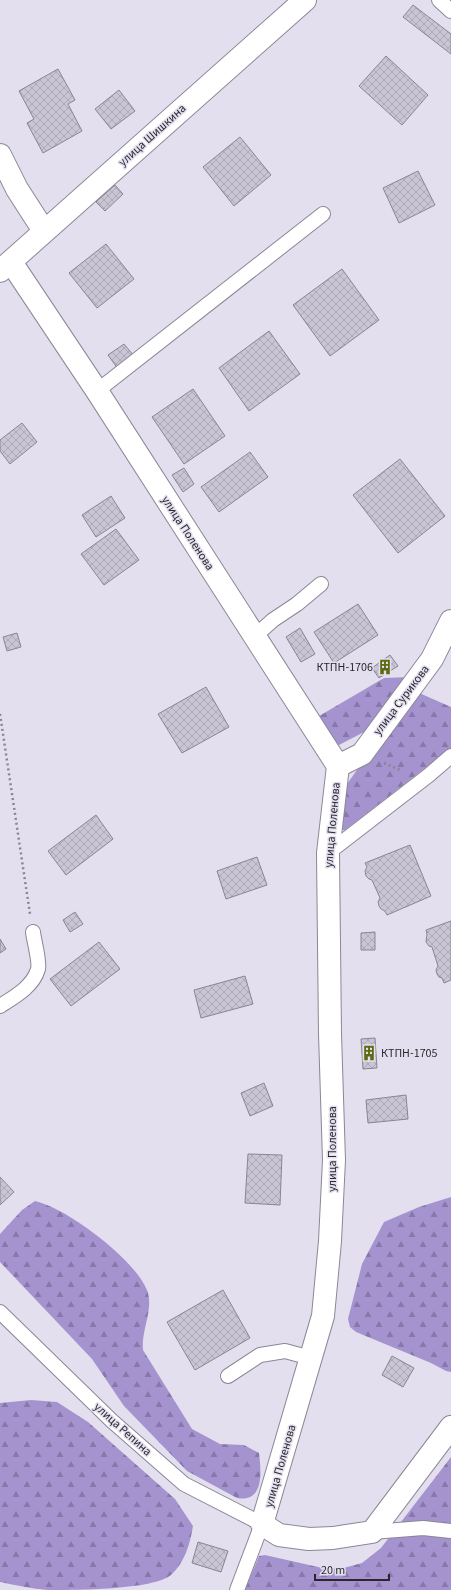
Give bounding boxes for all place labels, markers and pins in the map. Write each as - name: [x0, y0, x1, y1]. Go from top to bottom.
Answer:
- building icon: КТПН-1706: [376, 658, 394, 676]
- place label: КТПН-1706: [316, 659, 373, 676]
- building icon: КТПН-1705: [360, 1044, 378, 1062]
- place label: КТПН-1705: [381, 1045, 438, 1062]

